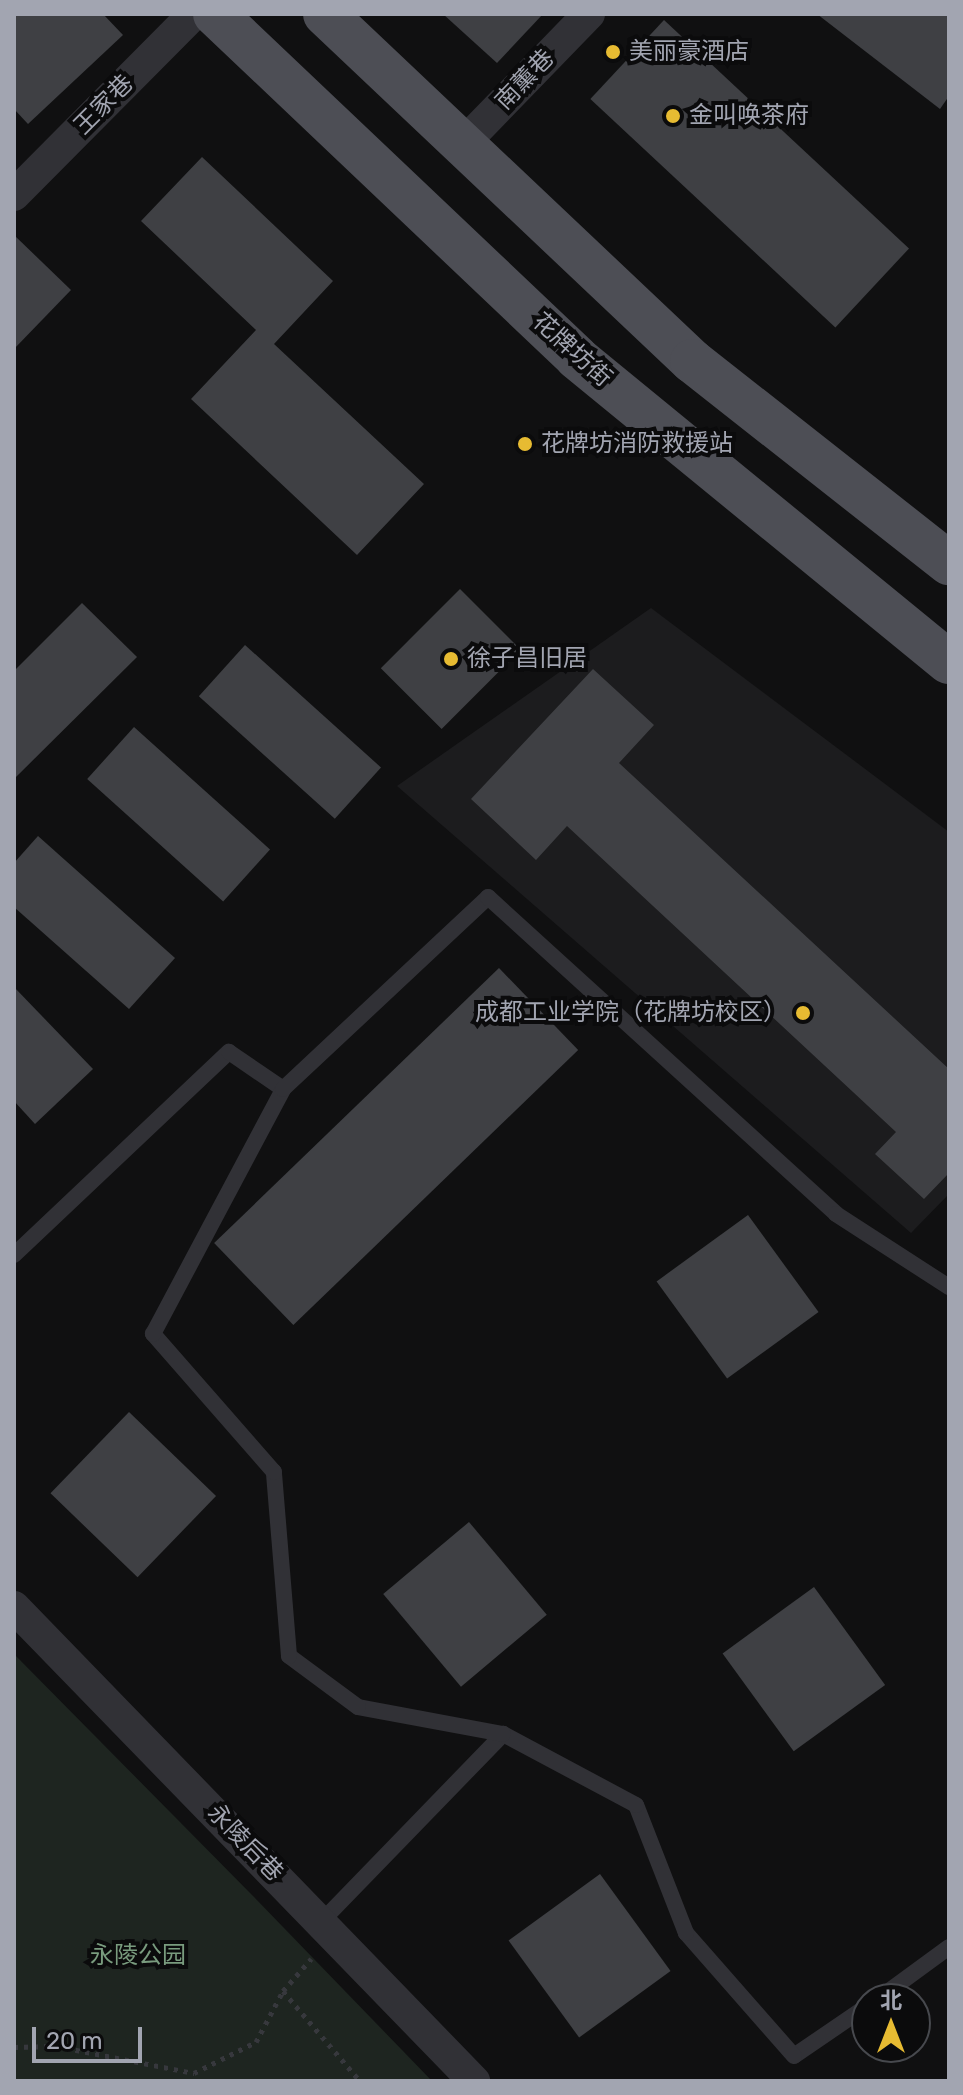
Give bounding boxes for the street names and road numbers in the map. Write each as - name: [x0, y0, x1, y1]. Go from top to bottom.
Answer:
- street label: 南薰巷: [490, 44, 560, 116]
- street label: 王家巷: [68, 69, 140, 141]
- street label: 花牌坊街: [527, 307, 617, 393]
- street label: 永陵后巷: [201, 1798, 289, 1888]

